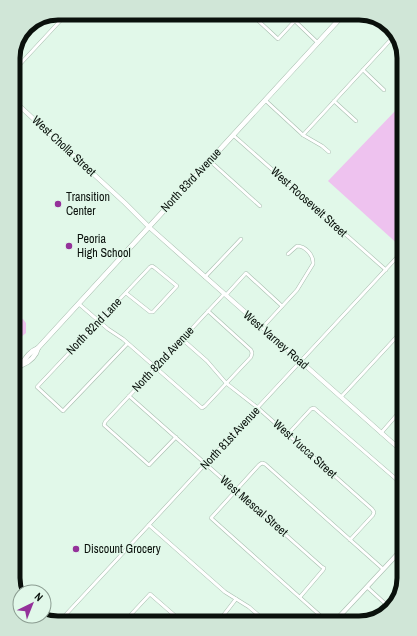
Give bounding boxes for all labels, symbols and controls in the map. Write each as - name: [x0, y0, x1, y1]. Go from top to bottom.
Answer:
- street label: West Cholla Street: [29, 112, 100, 180]
- street label: North 83rd Avenue: [157, 145, 225, 215]
- street label: West Roosevelt Street: [267, 163, 351, 241]
- place label: Transition Center: [66, 189, 110, 219]
- marker: Transition Center: [53, 199, 63, 209]
- place label: Peoria High School: [77, 231, 131, 261]
- marker: Peoria High School: [64, 241, 74, 251]
- street label: North 82nd Lane: [63, 294, 125, 358]
- street label: West Varney Road: [240, 307, 312, 373]
- street label: North 82nd Avenue: [128, 323, 198, 395]
- street label: North 81st Avenue: [197, 403, 263, 473]
- street label: West Yucca Street: [270, 416, 341, 482]
- street label: West Mescal Street: [217, 472, 292, 540]
- place label: Discount Grocery: [84, 541, 161, 557]
- marker: Discount Grocery: [71, 544, 81, 554]
- north arrow: [12, 584, 52, 624]
- text: N: [32, 589, 46, 604]

